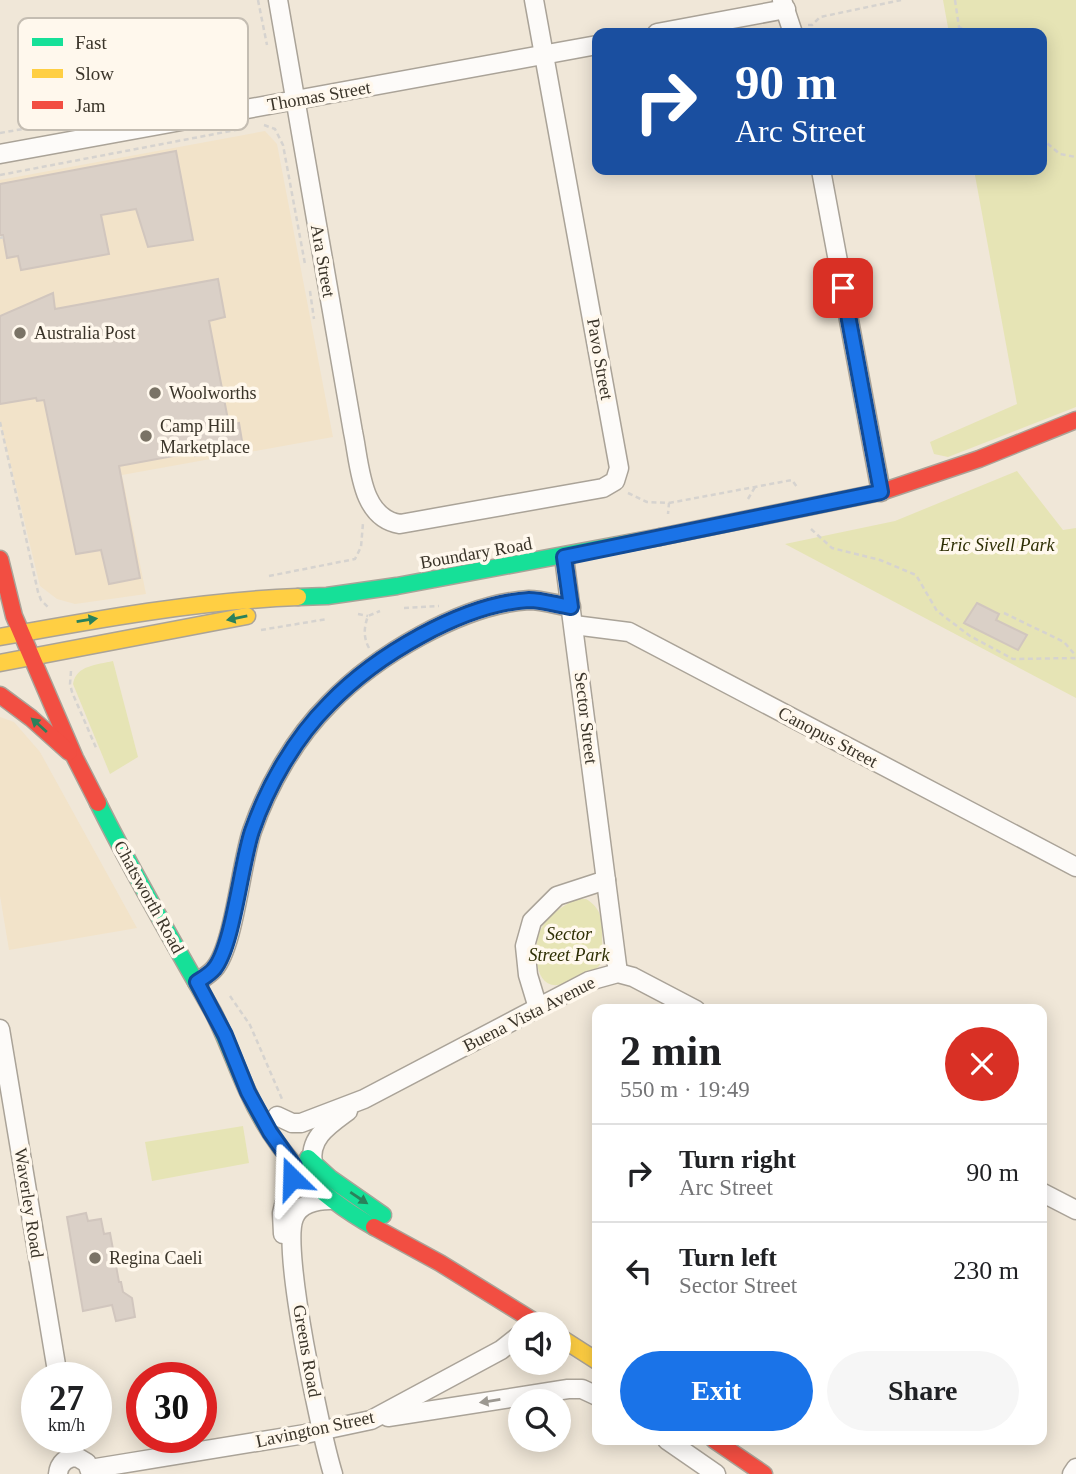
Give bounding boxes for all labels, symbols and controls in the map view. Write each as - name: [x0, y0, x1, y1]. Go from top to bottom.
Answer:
- legend: [18, 18, 248, 130]
- text: Fast: [75, 32, 107, 53]
- text: 90 m: [735, 55, 837, 110]
- icon: right: [620, 56, 711, 147]
- text: Slow: [75, 63, 114, 84]
- street label: Thomas Street: [266, 77, 372, 115]
- text: Jam: [75, 95, 106, 116]
- text: Arc Street: [735, 113, 866, 149]
- street label: Ara Street: [307, 223, 339, 299]
- pin: [813, 258, 873, 318]
- icon: arrive: [824, 269, 862, 307]
- street label: Pavo Street: [583, 317, 617, 401]
- place label: Australia Post: [34, 323, 136, 343]
- marker: Australia Post: [12, 325, 28, 341]
- place label: Woolworths: [169, 383, 257, 403]
- marker: Woolworths: [147, 385, 163, 401]
- place label: Camp Hill Marketplace: [160, 416, 250, 457]
- marker: Camp Hill Marketplace: [138, 428, 154, 444]
- street label: Boundary Road: [418, 533, 534, 573]
- park label: Eric Sivell Park: [939, 535, 1055, 555]
- one-way arrow: [226, 613, 248, 624]
- one-way arrow: [77, 615, 99, 626]
- street label: Sector Street: [570, 671, 602, 765]
- street label: Canopus Street: [775, 702, 881, 772]
- one-way arrow: [30, 717, 48, 733]
- street label: Chatsworth Road: [110, 837, 188, 957]
- park label: Sector Street Park: [529, 924, 610, 965]
- street label: Buena Vista Avenue: [460, 972, 598, 1056]
- button: close: [945, 1027, 1019, 1101]
- text: 2 min: [620, 1028, 722, 1074]
- text: 550 m · 19:49: [620, 1077, 750, 1102]
- position arrow: [255, 1141, 329, 1215]
- text: Turn right: [679, 1145, 796, 1174]
- street label: Waverley Road: [10, 1147, 48, 1259]
- icon: right: [620, 1154, 658, 1192]
- text: 90 m: [966, 1158, 1019, 1187]
- text: Arc Street: [679, 1175, 773, 1200]
- one-way arrow: [350, 1191, 369, 1204]
- text: Turn left: [679, 1243, 777, 1272]
- place label: Regina Caeli: [109, 1248, 202, 1268]
- marker: Regina Caeli: [87, 1250, 103, 1266]
- icon: left: [620, 1252, 658, 1290]
- text: 230 m: [953, 1256, 1019, 1285]
- text: Sector Street: [679, 1273, 797, 1298]
- street label: Greens Road: [289, 1303, 325, 1399]
- map controls: [508, 1312, 571, 1452]
- button: sound: [508, 1312, 571, 1375]
- button: Exit: [620, 1351, 813, 1431]
- button: Share: [827, 1351, 1019, 1431]
- speed limit sign: 30: [126, 1362, 217, 1453]
- text: 27: [49, 1379, 84, 1418]
- button: search: [508, 1389, 571, 1452]
- one-way arrow: [479, 1396, 501, 1407]
- street label: Lavington Street: [254, 1407, 376, 1451]
- text: km/h: [48, 1415, 85, 1435]

